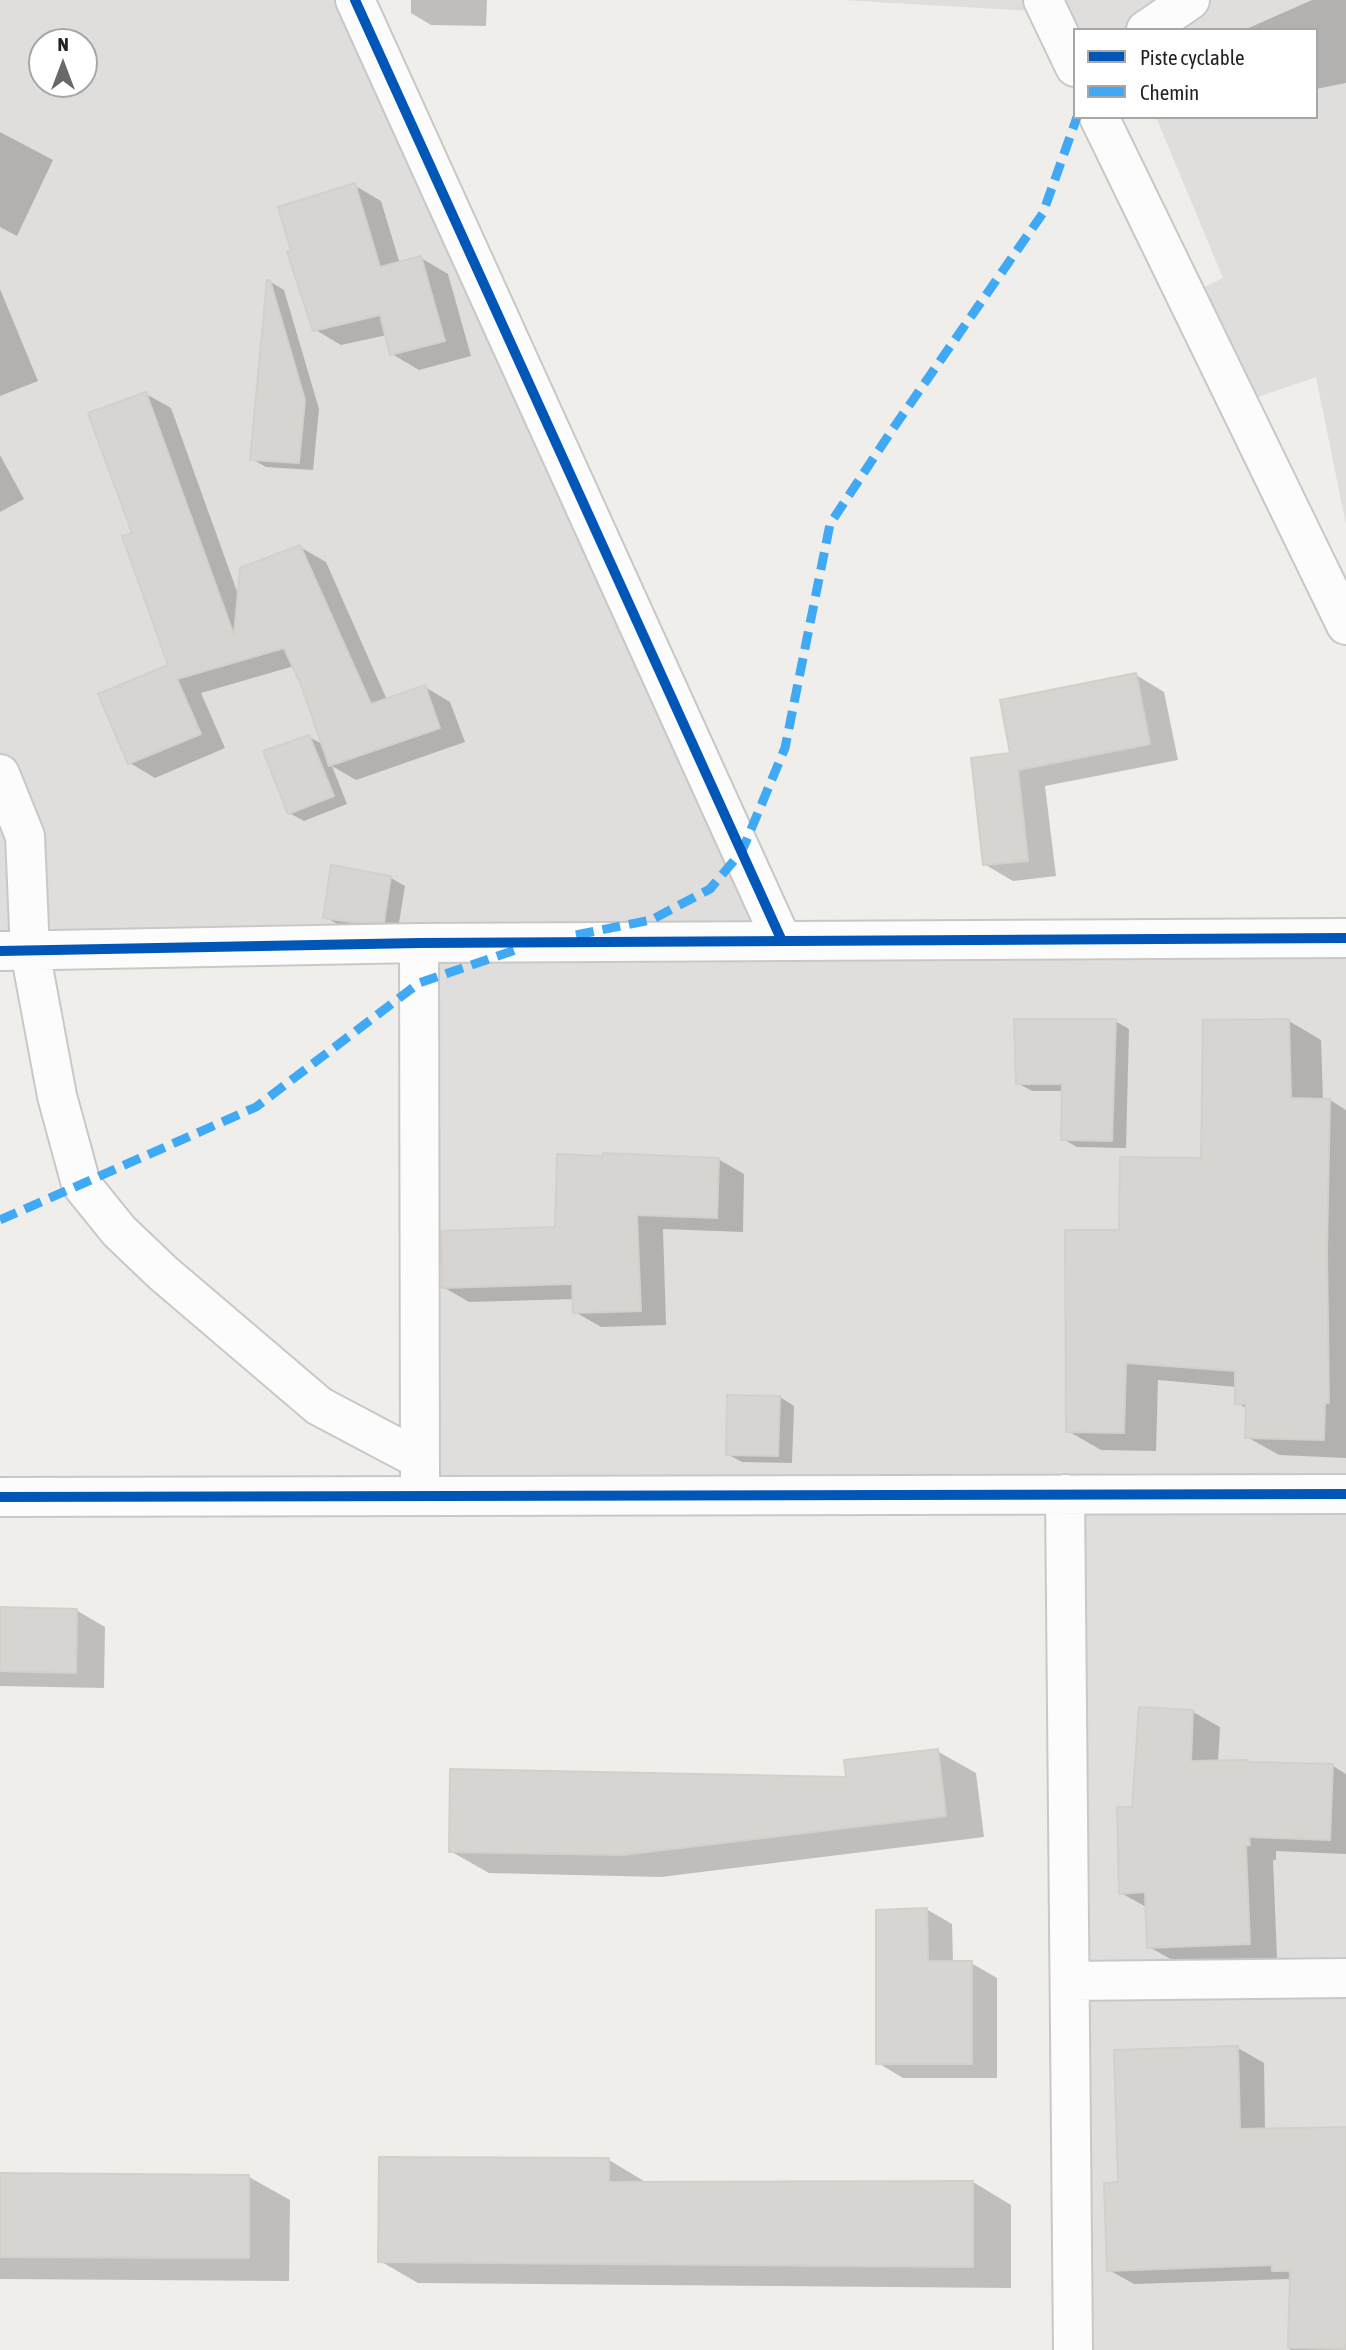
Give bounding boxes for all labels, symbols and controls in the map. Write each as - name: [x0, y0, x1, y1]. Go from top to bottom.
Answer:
- north arrow: [28, 28, 98, 98]
- legend: [1073, 28, 1318, 119]
- text: N: [57, 33, 69, 55]
- text: Piste cyclable: [1140, 45, 1245, 69]
- text: Chemin: [1140, 80, 1199, 104]

